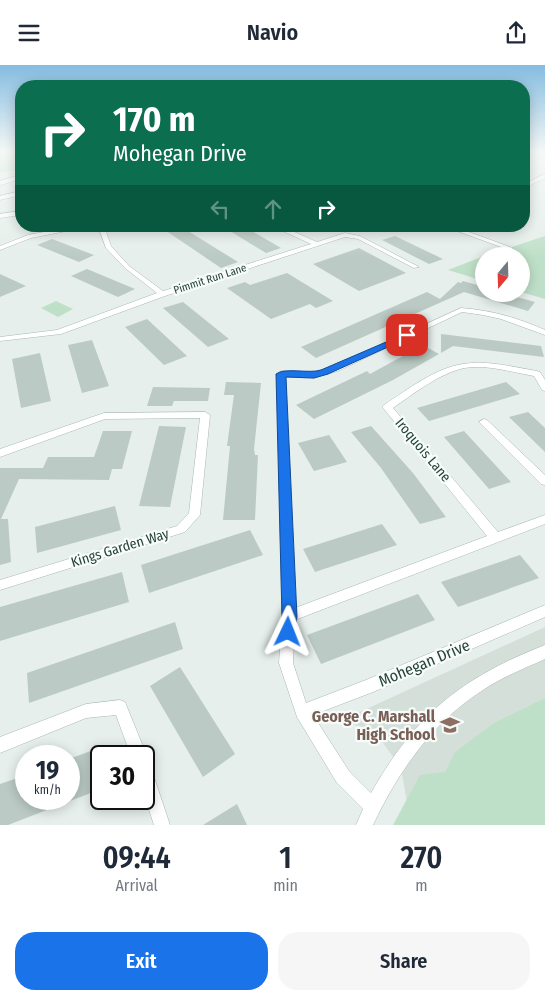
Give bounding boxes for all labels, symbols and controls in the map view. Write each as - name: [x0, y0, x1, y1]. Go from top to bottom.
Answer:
- icon: menu: [15, 19, 43, 47]
- text: Navio: [247, 19, 298, 46]
- icon: share: [502, 19, 530, 47]
- text: 170 m: [113, 98, 196, 140]
- icon: right: [30, 100, 95, 165]
- text: Mohegan Drive: [113, 140, 247, 167]
- icon: left: [206, 195, 234, 223]
- icon: ahead: [259, 195, 287, 223]
- icon: right: [312, 195, 340, 223]
- north arrow: [475, 247, 530, 303]
- map controls: [475, 247, 530, 302]
- street label: Pimmit Run Lane: [172, 261, 248, 297]
- pin: [386, 314, 428, 356]
- icon: arrive: [393, 321, 421, 349]
- street label: Iroquois Lane: [391, 415, 455, 485]
- street label: Kings Garden Way: [69, 525, 172, 571]
- position arrow: [261, 605, 313, 657]
- street label: Mohegan Drive: [376, 635, 473, 691]
- place label: George C. Marshall High School: [312, 707, 436, 744]
- school or university icon: George C. Marshall High School: [439, 714, 461, 736]
- speed limit sign: 30: [90, 745, 155, 810]
- text: 19: [36, 756, 59, 786]
- text: km/h: [34, 783, 61, 797]
- text: 09:44: [102, 840, 171, 876]
- text: 1: [279, 840, 292, 876]
- text: 270: [400, 840, 443, 876]
- text: Arrival: [115, 876, 158, 895]
- text: min: [273, 876, 298, 895]
- text: m: [415, 876, 428, 895]
- button: Exit: [15, 932, 268, 990]
- button: Share: [278, 932, 530, 990]

